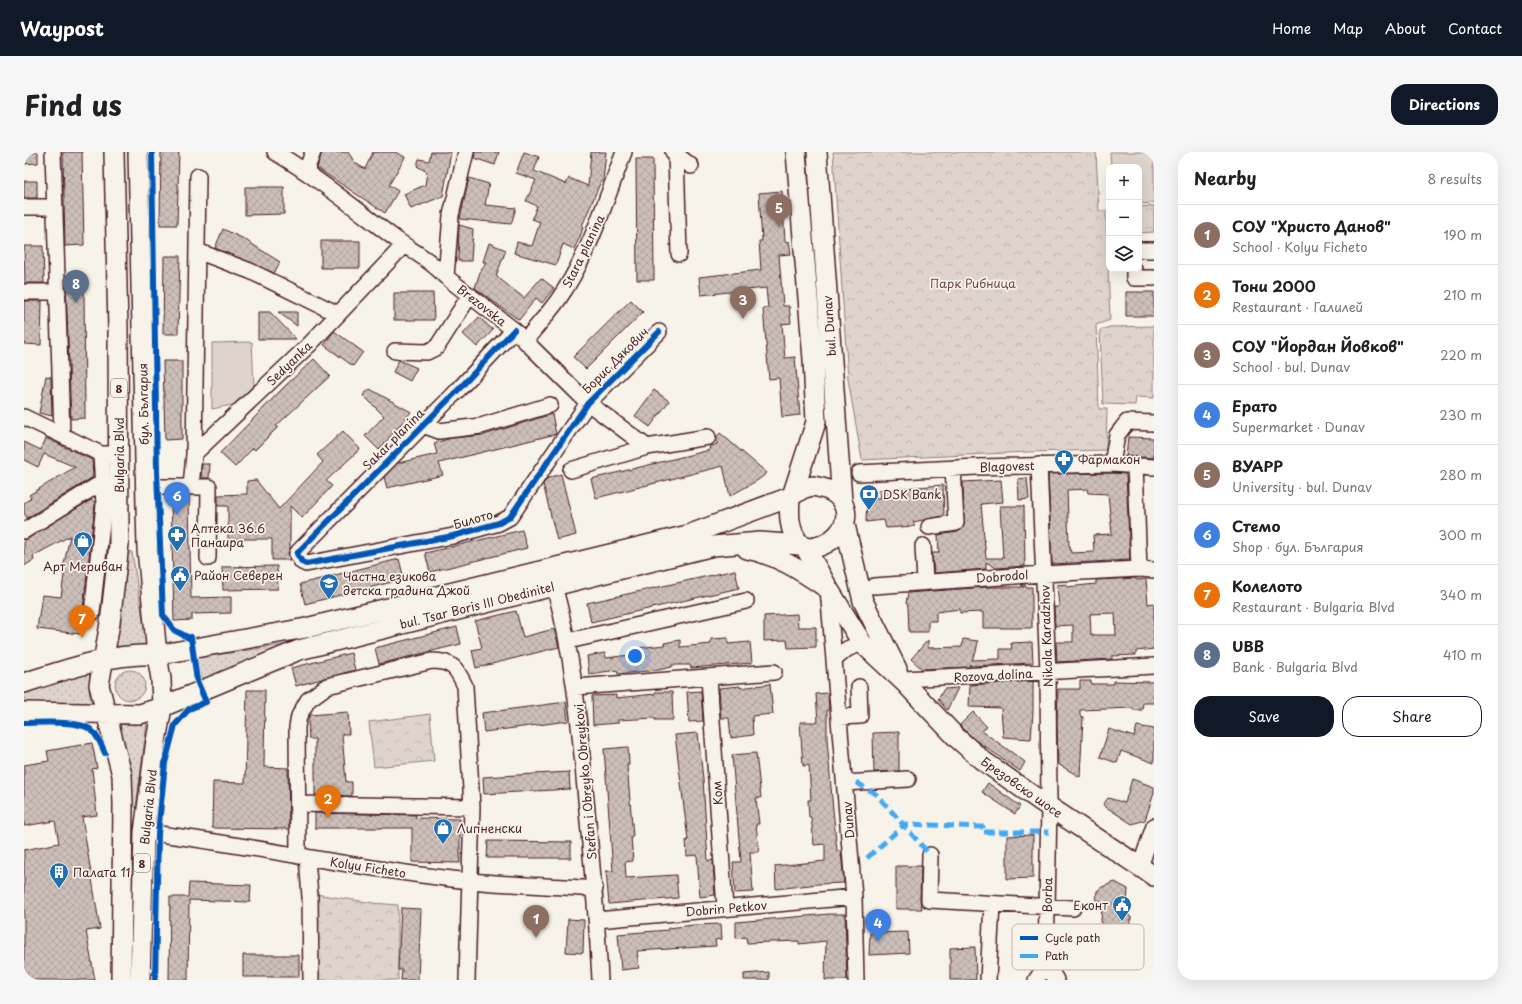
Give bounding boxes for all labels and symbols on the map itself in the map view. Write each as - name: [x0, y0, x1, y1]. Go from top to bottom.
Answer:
- pin: 5: [766, 194, 792, 227]
- street label: Stara planina: [557, 211, 609, 291]
- pin: 8: [63, 270, 89, 303]
- park label: Парк Рибница: [930, 274, 1016, 292]
- street label: Brezovska: [454, 280, 511, 330]
- pin: 3: [730, 286, 756, 319]
- street label: bul. Dunav: [818, 295, 840, 357]
- street label: Борис Дякович: [578, 323, 652, 397]
- street label: Sedyanka: [262, 336, 316, 389]
- street label: бул. България: [133, 363, 153, 445]
- road number: 8: [111, 379, 127, 397]
- street label: Sakar planina: [358, 404, 428, 474]
- street label: Bulgaria Blvd: [110, 417, 128, 493]
- pharmacy icon: Фармакон: [1053, 448, 1075, 476]
- place label: Фармакон: [1078, 450, 1140, 468]
- street label: Blagovest: [979, 456, 1035, 476]
- pin: 6: [164, 482, 190, 515]
- bank icon: DSK Bank: [858, 483, 880, 511]
- place label: DSK Bank: [883, 485, 942, 503]
- street label: Билото: [451, 505, 495, 533]
- place label: Аптека 36.6 Панаира: [191, 519, 265, 551]
- pharmacy icon: Аптека 36.6 Панаира: [166, 524, 188, 552]
- shop icon: Арт Мериван: [72, 530, 94, 558]
- place label: Арт Мериван: [43, 557, 123, 575]
- public building icon: Район Северен: [169, 564, 191, 592]
- street label: Dobrodol: [975, 565, 1029, 587]
- place label: Район Северен: [194, 566, 283, 584]
- place label: Частна езикова детска градина Джой: [343, 567, 470, 599]
- school or university icon: Частна езикова детска градина Джой: [318, 572, 340, 600]
- street label: bul. Tsar Boris III Obedinitel: [398, 577, 556, 633]
- street label: Nikola Karadzhov: [1035, 585, 1057, 687]
- pin: 7: [69, 605, 95, 638]
- your location: [625, 646, 645, 666]
- street label: Rozova dolina: [953, 664, 1033, 686]
- street label: Stefan i Obreyko Obreykovi: [569, 703, 601, 861]
- street label: Брезовско шосе: [978, 752, 1067, 822]
- street label: Bulgaria Blvd: [135, 768, 161, 845]
- street label: Ком: [707, 780, 727, 806]
- pin: 2: [315, 785, 341, 818]
- street label: Dunav: [837, 801, 859, 839]
- shop icon: Липненски: [432, 817, 454, 845]
- place label: Липненски: [457, 819, 522, 837]
- street label: Kolyu Ficheto: [329, 852, 407, 882]
- road number: 8: [134, 854, 150, 872]
- building icon: Палата 11: [48, 861, 70, 889]
- place label: Палата 11: [73, 863, 131, 881]
- street label: Borba: [1038, 877, 1056, 913]
- public building icon: Еконт: [1111, 894, 1133, 922]
- street label: Dobrin Petkov: [684, 895, 768, 921]
- place label: Еконт: [1073, 896, 1108, 914]
- pin: 1: [523, 905, 549, 938]
- pin: 4: [865, 909, 891, 942]
- legend: [1012, 924, 1144, 970]
- text: Cycle path: [1045, 929, 1100, 946]
- text: Path: [1045, 947, 1069, 964]

